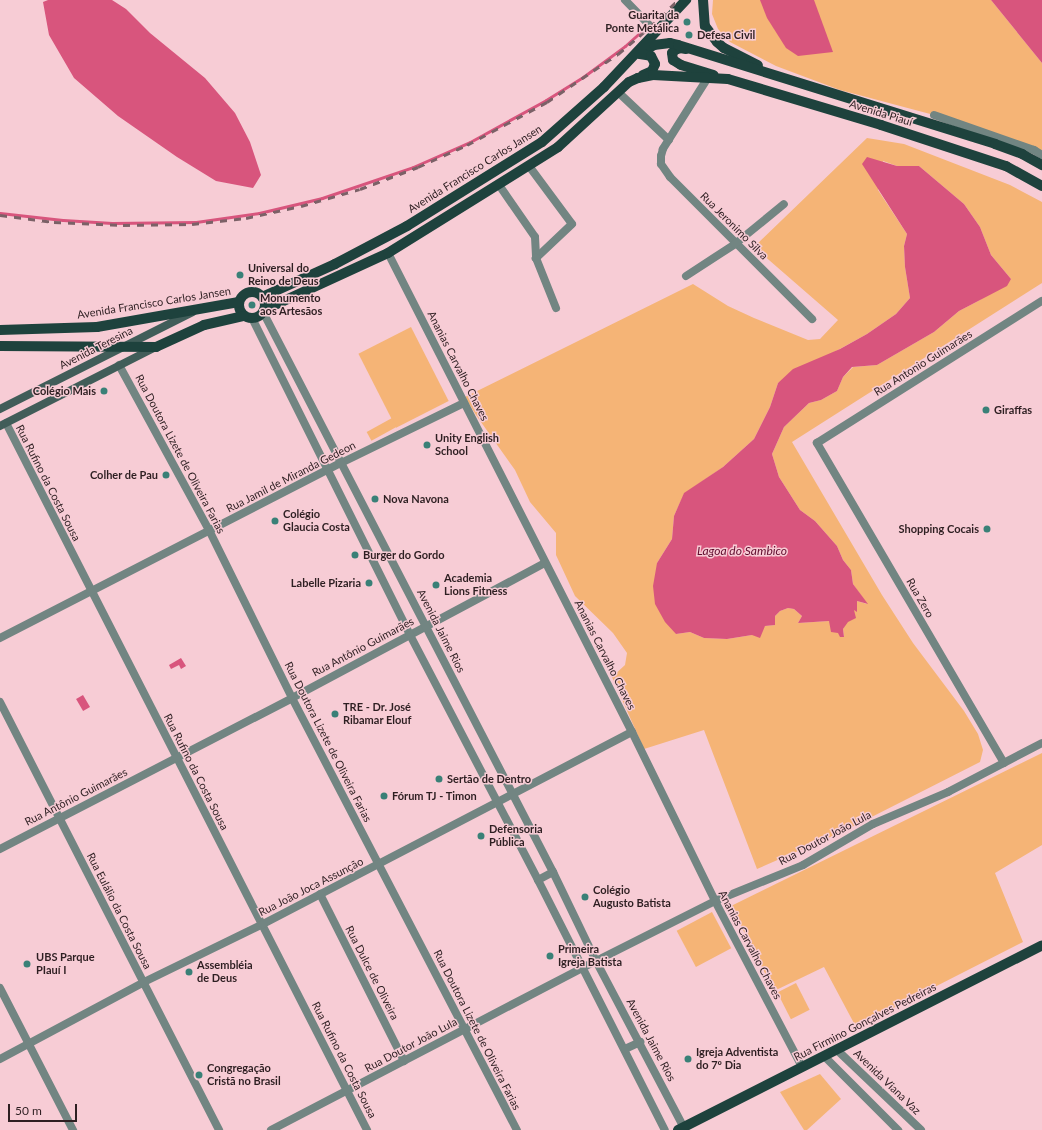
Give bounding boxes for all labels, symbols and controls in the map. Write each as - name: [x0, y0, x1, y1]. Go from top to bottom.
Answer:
- place label: Guarita da Ponte Metálica: [605, 9, 679, 35]
- marker: Guarita da Ponte Metálica: [682, 17, 692, 27]
- place label: Defesa Civil: [697, 28, 755, 42]
- marker: Defesa Civil: [684, 30, 694, 40]
- street label: Avenida Piauí: [848, 97, 914, 129]
- street label: Avenida Francisco Carlos Jansen: [405, 122, 545, 216]
- street label: Rua Jeronimo Silva: [697, 189, 771, 263]
- place label: Universal do Reino de Deus: [248, 262, 319, 288]
- marker: Universal do Reino de Deus: [235, 270, 245, 280]
- street label: Avenida Francisco Carlos Jansen: [76, 284, 232, 322]
- place label: Monumento aos Artesãos: [260, 292, 323, 318]
- marker: Monumento aos Artesãos: [247, 300, 257, 310]
- street label: Ananias Carvalho Chaves: [425, 309, 491, 423]
- street label: Avenida Teresina: [57, 324, 135, 372]
- street label: Rua Antonio Guimarães: [871, 327, 975, 399]
- street label: Rua Doutora Lizete de Oliveira Farias: [132, 372, 228, 536]
- place label: Colégio Mais: [33, 384, 96, 398]
- marker: Colégio Mais: [99, 386, 109, 396]
- place label: Giraffas: [994, 403, 1032, 417]
- marker: Giraffas: [981, 405, 991, 415]
- street label: Rua Rufino da Costa Sousa: [13, 423, 83, 543]
- place label: Unity English School: [435, 432, 499, 458]
- street label: Rua Jamil de Miranda Gedeon: [224, 438, 358, 516]
- marker: Unity English School: [422, 440, 432, 450]
- place label: Colher de Pau: [90, 468, 158, 482]
- marker: Colher de Pau: [161, 470, 171, 480]
- place label: Nova Navona: [383, 492, 449, 506]
- marker: Nova Navona: [370, 494, 380, 504]
- place label: Colégio Glaucia Costa: [283, 508, 350, 534]
- marker: Colégio Glaucia Costa: [270, 516, 280, 526]
- place label: Shopping Cocais: [899, 522, 979, 536]
- marker: Shopping Cocais: [982, 524, 992, 534]
- water label: Lagoa do Sambico: [697, 544, 787, 558]
- place label: Burger do Gordo: [363, 548, 445, 562]
- marker: Burger do Gordo: [350, 550, 360, 560]
- place label: Academia Lions Fitness: [444, 572, 507, 598]
- place label: Labelle Pizaria: [291, 576, 361, 590]
- street label: Rua Zero: [903, 576, 937, 620]
- marker: Labelle Pizaria: [364, 578, 374, 588]
- marker: Academia Lions Fitness: [431, 580, 441, 590]
- street label: Avenida Jaime Rios: [414, 587, 468, 675]
- street label: Ananias Carvalho Chaves: [572, 598, 638, 712]
- street label: Rua Antônio Guimarães: [310, 614, 416, 680]
- street label: Rua Doutora Lizete de Oliveira Farias: [282, 660, 374, 824]
- place label: TRE - Dr. José Ribamar Elouf: [343, 701, 412, 727]
- marker: TRE - Dr. José Ribamar Elouf: [330, 709, 340, 719]
- street label: Rua Rufino da Costa Sousa: [161, 712, 231, 832]
- street label: Rua Antônio Guimarães: [22, 765, 130, 829]
- place label: Sertão de Dentro: [447, 772, 531, 786]
- marker: Sertão de Dentro: [434, 774, 444, 784]
- place label: Fórum TJ - Timon: [392, 789, 477, 803]
- marker: Fórum TJ - Timon: [379, 791, 389, 801]
- street label: Rua Doutor João Lula: [776, 808, 874, 868]
- place label: Defensoria Pública: [489, 823, 543, 849]
- marker: Defensoria Pública: [476, 831, 486, 841]
- street label: Rua Eulálio da Costa Sousa: [84, 850, 154, 972]
- street label: Rua João Joca Assunção: [256, 855, 366, 919]
- place label: Colégio Augusto Batista: [593, 884, 671, 910]
- street label: Ananias Carvalho Chaves: [716, 888, 784, 1002]
- marker: Colégio Augusto Batista: [580, 892, 590, 902]
- street label: Rua Dulce de Oliveira: [343, 924, 401, 1022]
- place label: Primeira Igreja Batista: [558, 943, 622, 969]
- street label: Rua Doutora Lizete de Oliveira Farias: [431, 948, 523, 1112]
- place label: UBS Parque PIauí I: [36, 951, 95, 977]
- marker: Primeira Igreja Batista: [545, 951, 555, 961]
- marker: UBS Parque PIauí I: [21, 958, 33, 970]
- place label: Assembléia de Deus: [197, 959, 253, 985]
- marker: Assembléia de Deus: [184, 967, 194, 977]
- street label: Rua Firmino Gonçalves Pedreiras: [792, 980, 938, 1064]
- street label: Avenida Jaime Rios: [624, 996, 678, 1084]
- street label: Rua Rufino da Costa Sousa: [309, 1000, 379, 1120]
- street label: Rua Doutor João Lula: [362, 1015, 460, 1075]
- place label: Igreja Adventista do 7º Dia: [696, 1046, 779, 1072]
- street label: Avenida Viana Vaz: [851, 1046, 923, 1118]
- marker: Igreja Adventista do 7º Dia: [683, 1054, 693, 1064]
- place label: Congregação Cristã no Brasil: [207, 1062, 281, 1088]
- marker: Congregação Cristã no Brasil: [194, 1070, 204, 1080]
- scale bar: [10, 1096, 79, 1122]
- text: 50 m: [15, 1103, 42, 1118]

